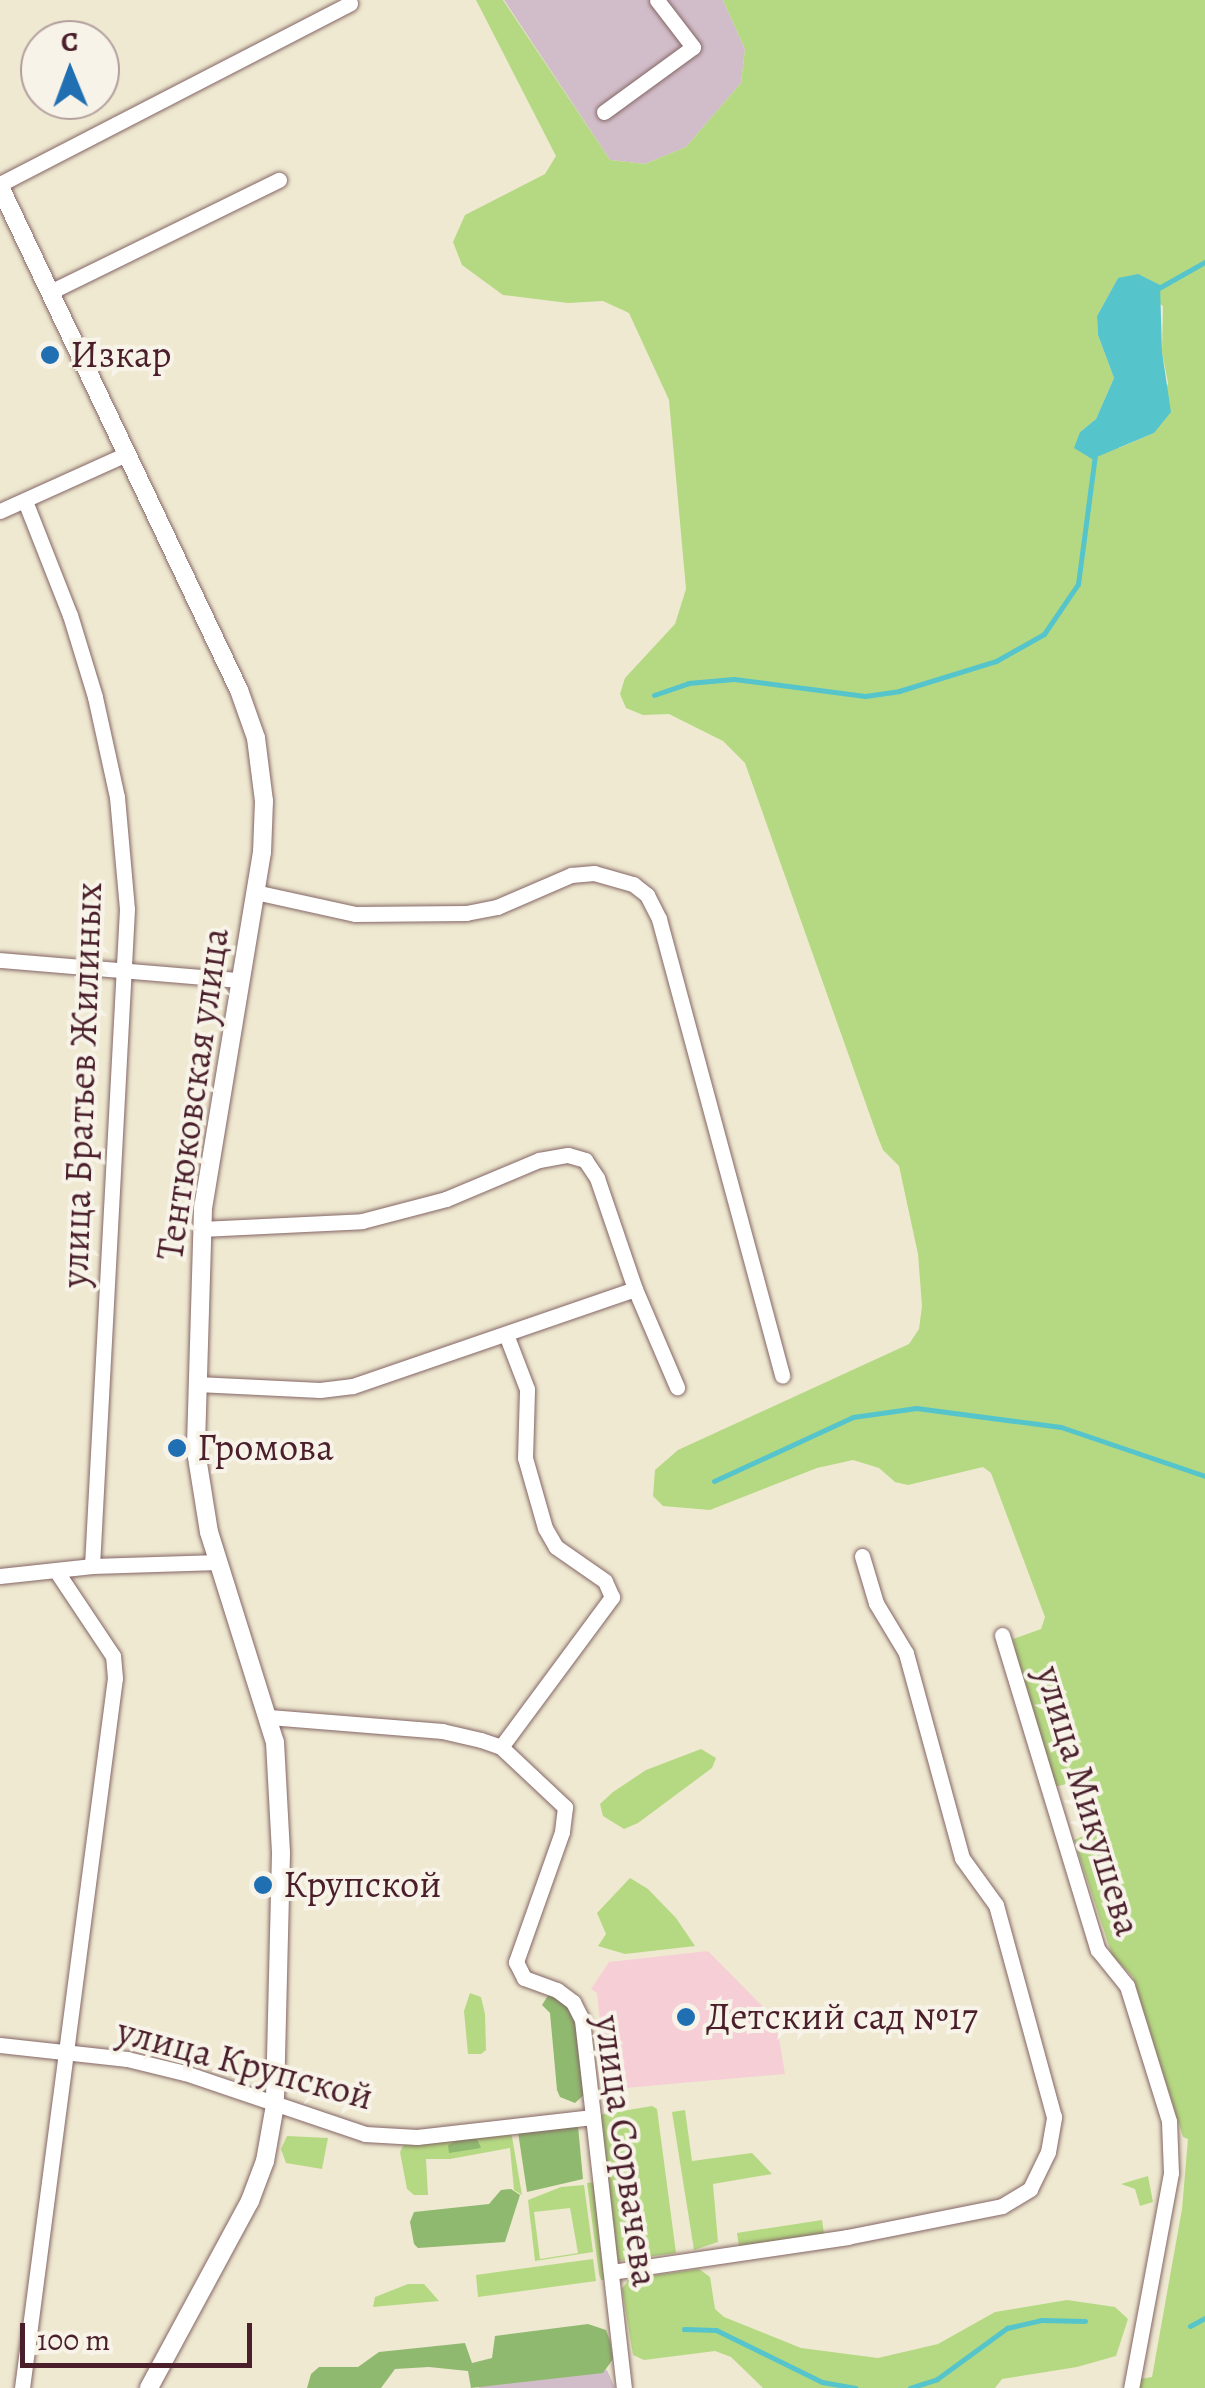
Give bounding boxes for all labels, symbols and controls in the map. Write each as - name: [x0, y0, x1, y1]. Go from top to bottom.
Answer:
- north arrow: [20, 20, 120, 120]
- text: С: [61, 23, 78, 61]
- place label: Изкар: [70, 332, 171, 378]
- marker: Изкар: [39, 344, 61, 366]
- street label: улица Братьев Жилиных: [52, 882, 112, 1288]
- street label: Тентюковская улица: [147, 925, 239, 1263]
- place label: Громова: [197, 1425, 334, 1471]
- marker: Громова: [166, 1437, 188, 1459]
- street label: улица Микушева: [1025, 1661, 1151, 1941]
- place label: Крупской: [283, 1862, 442, 1908]
- marker: Крупской: [252, 1874, 274, 1896]
- place label: Детский сад №17: [706, 1994, 978, 2040]
- marker: Детский сад №17: [675, 2006, 697, 2028]
- street label: улица Крупской: [112, 2008, 378, 2120]
- street label: улица Сорвачева: [584, 2012, 668, 2290]
- scale bar: [25, 2303, 258, 2365]
- text: 100 m: [37, 2320, 110, 2360]

